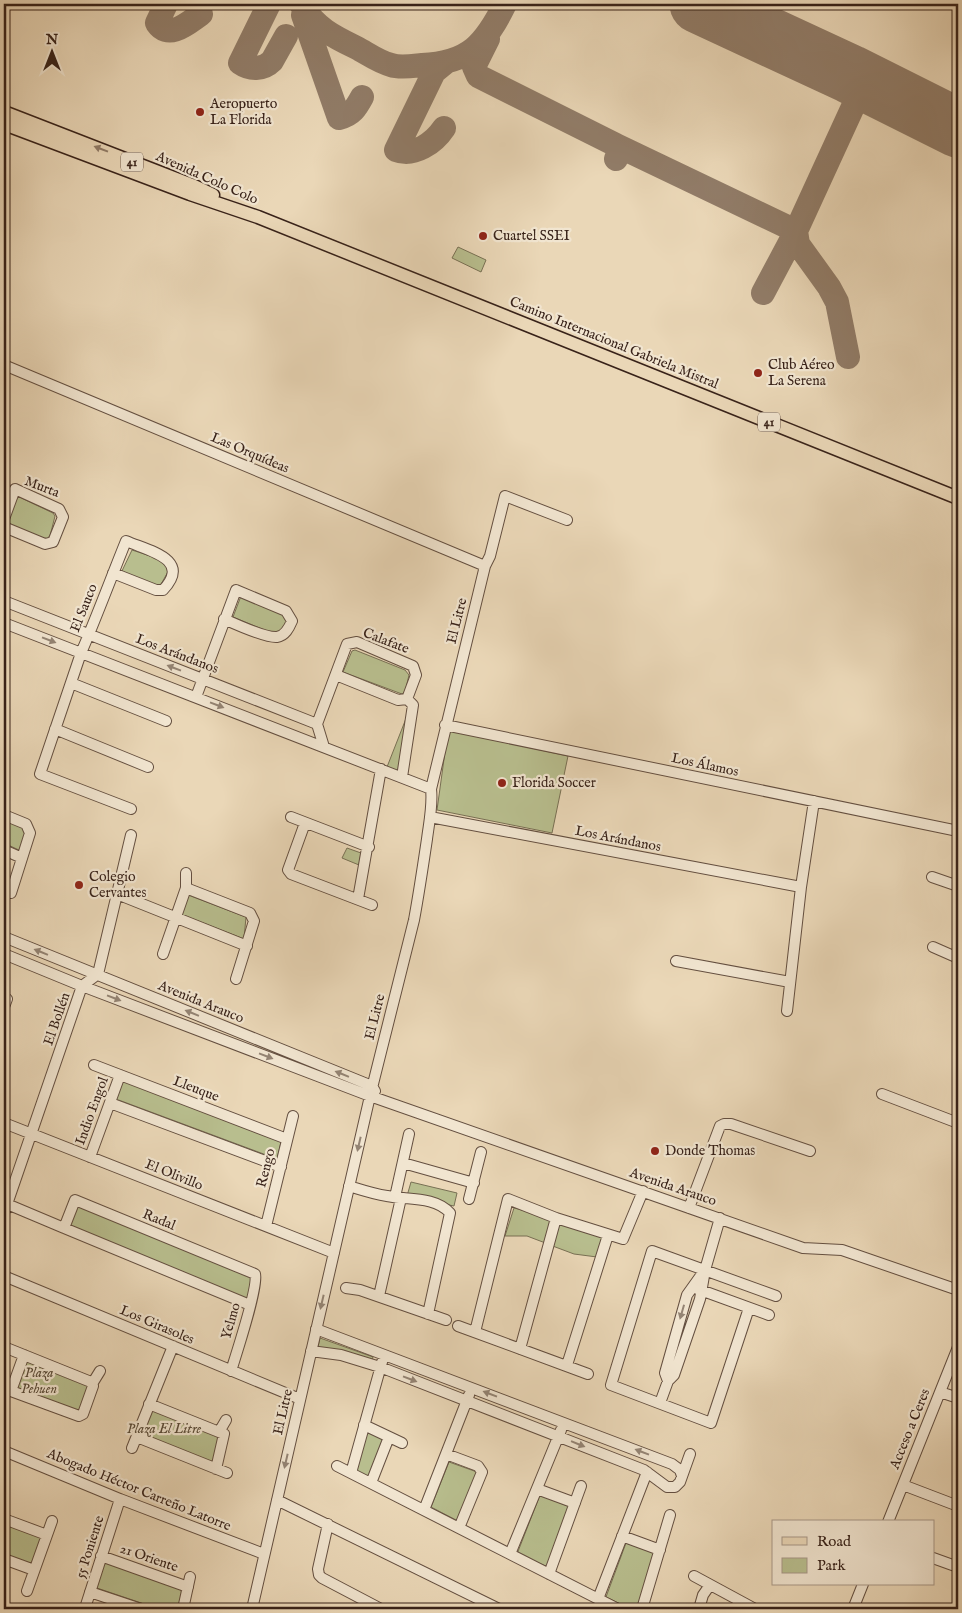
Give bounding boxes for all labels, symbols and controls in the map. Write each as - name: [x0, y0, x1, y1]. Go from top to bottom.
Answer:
- north arrow: [28, 28, 78, 78]
- text: N: [45, 31, 58, 49]
- place label: Aeropuerto La Florida: [209, 95, 278, 129]
- marker: Aeropuerto La Florida: [194, 106, 206, 118]
- one-way arrow: [93, 145, 108, 152]
- street label: Avenida Colo Colo: [152, 147, 261, 209]
- road number: 41: [121, 152, 143, 172]
- place label: Cuartel SSEI: [493, 227, 570, 245]
- marker: Cuartel SSEI: [477, 230, 489, 242]
- street label: Camino Internacional Gabriela Mistral: [507, 293, 721, 393]
- place label: Club Aéreo La Serena: [768, 356, 835, 390]
- marker: Club Aéreo La Serena: [752, 367, 764, 379]
- road number: 41: [758, 412, 780, 432]
- street label: Las Orquídeas: [208, 428, 292, 478]
- street label: Murta: [22, 472, 63, 502]
- street label: El Sauco: [66, 581, 102, 635]
- street label: El Litre: [443, 596, 472, 646]
- street label: Calafate: [360, 624, 412, 658]
- street label: Los Arándanos: [133, 630, 221, 678]
- one-way arrow: [42, 637, 56, 645]
- one-way arrow: [166, 664, 181, 672]
- one-way arrow: [210, 702, 224, 710]
- street label: Los Álamos: [670, 748, 740, 781]
- place label: Florida Soccer: [512, 774, 596, 792]
- marker: Florida Soccer: [496, 777, 508, 789]
- street label: Los Arándanos: [573, 822, 663, 856]
- place label: Colegio Cervantes: [89, 868, 146, 902]
- marker: Colegio Cervantes: [73, 879, 85, 891]
- one-way arrow: [34, 947, 48, 955]
- street label: Avenida Arauco: [155, 976, 247, 1028]
- street label: El Bollén: [40, 990, 75, 1048]
- street label: El Litre: [361, 992, 390, 1042]
- one-way arrow: [107, 994, 122, 1002]
- one-way arrow: [185, 1008, 199, 1016]
- one-way arrow: [258, 1053, 273, 1061]
- one-way arrow: [334, 1070, 349, 1078]
- street label: Lleuque: [170, 1072, 222, 1106]
- street label: Indio Engol: [71, 1074, 113, 1148]
- one-way arrow: [355, 1136, 363, 1151]
- place label: Donde Thomas: [665, 1142, 755, 1160]
- marker: Donde Thomas: [649, 1145, 661, 1157]
- street label: Rengo: [252, 1146, 280, 1189]
- street label: El Olivillo: [142, 1155, 206, 1195]
- street label: Avenida Arauco: [626, 1163, 719, 1210]
- street label: Radal: [140, 1205, 178, 1235]
- one-way arrow: [318, 1295, 326, 1310]
- street label: Yelmo: [217, 1300, 245, 1341]
- street label: Los Girasoles: [117, 1301, 197, 1349]
- one-way arrow: [678, 1305, 686, 1320]
- park label: Plaza Pehuen: [21, 1364, 57, 1398]
- one-way arrow: [403, 1375, 418, 1383]
- street label: Acceso a Ceres: [885, 1386, 934, 1473]
- street label: El Litre: [269, 1387, 297, 1437]
- one-way arrow: [482, 1390, 497, 1398]
- park label: Plaza El Litre: [127, 1420, 202, 1438]
- one-way arrow: [571, 1440, 585, 1448]
- street label: Abogado Héctor Carreño Latorre: [43, 1444, 234, 1535]
- one-way arrow: [634, 1448, 649, 1456]
- one-way arrow: [282, 1453, 290, 1468]
- street label: 55 Poniente: [71, 1513, 109, 1581]
- legend: [772, 1520, 934, 1586]
- text: Road: [817, 1532, 852, 1551]
- street label: 21 Oriente: [118, 1540, 181, 1577]
- text: Park: [817, 1556, 847, 1575]

